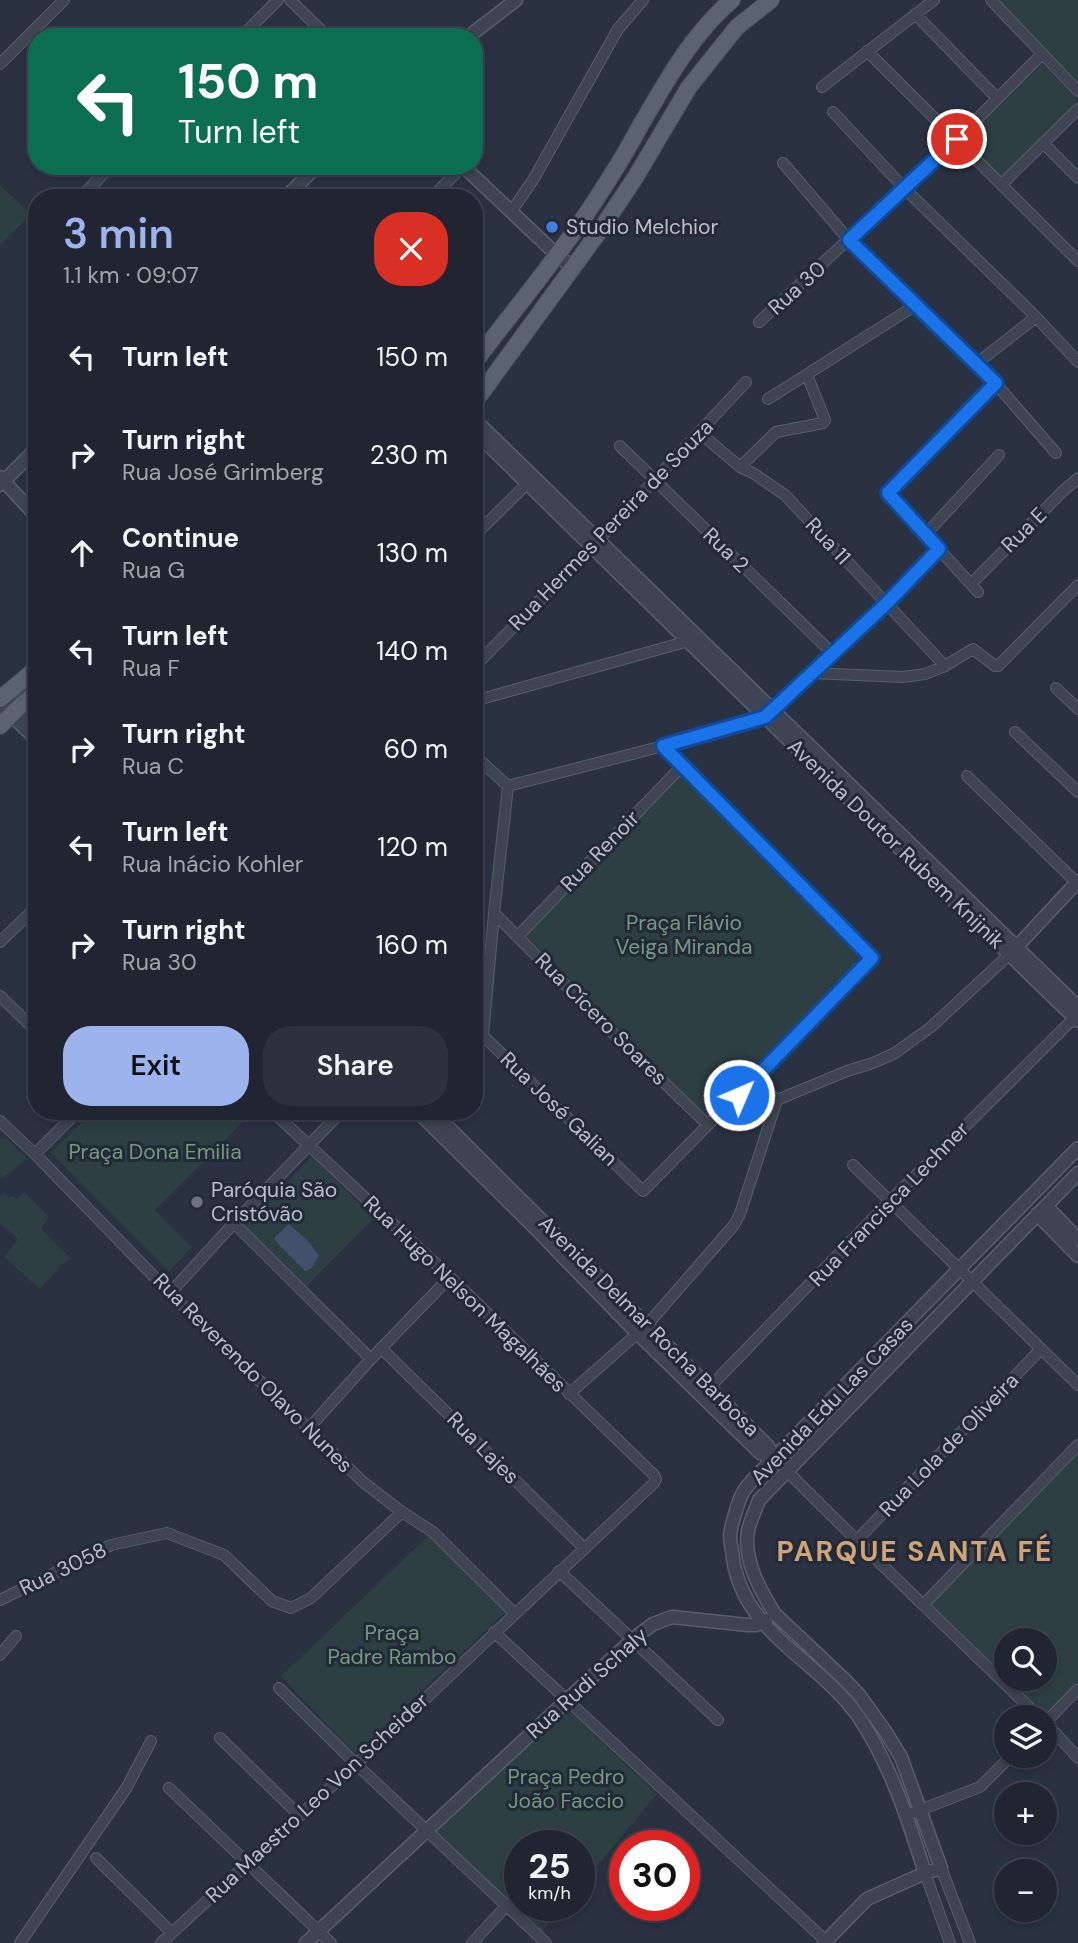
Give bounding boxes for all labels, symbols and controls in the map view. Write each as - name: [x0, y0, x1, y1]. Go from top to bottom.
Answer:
- text: 150 m: [178, 49, 318, 113]
- icon: left: [63, 56, 154, 147]
- pin: [927, 109, 987, 169]
- text: Turn left: [178, 111, 300, 153]
- icon: arrive: [938, 120, 976, 158]
- text: 3 min: [63, 206, 174, 261]
- button: close: [374, 212, 448, 286]
- place label: Studio Melchior: [566, 213, 719, 241]
- marker: Studio Melchior: [544, 219, 560, 235]
- street label: Rua 30: [762, 255, 832, 321]
- text: 1.1 km · 09:07: [63, 260, 199, 290]
- icon: left: [63, 338, 101, 376]
- text: Turn left: [122, 340, 229, 374]
- text: 150 m: [376, 340, 448, 374]
- street label: Rua Hermes Pereira de Souza: [503, 413, 719, 637]
- text: Turn right: [122, 423, 246, 457]
- icon: right: [63, 436, 101, 474]
- text: 230 m: [370, 438, 448, 472]
- text: Rua José Grimberg: [122, 457, 324, 487]
- street label: Rua E: [995, 501, 1053, 559]
- street label: Rua 11: [799, 511, 857, 571]
- text: Continue: [122, 521, 239, 555]
- street label: Rua 2: [697, 521, 755, 579]
- icon: ahead: [63, 534, 101, 572]
- text: 130 m: [377, 536, 448, 570]
- text: Rua G: [122, 555, 185, 585]
- text: Turn left: [122, 619, 229, 653]
- icon: left: [63, 632, 101, 670]
- text: 140 m: [376, 634, 448, 668]
- text: Rua F: [122, 653, 180, 683]
- text: Turn right: [122, 717, 246, 751]
- icon: right: [63, 730, 101, 768]
- text: 60 m: [384, 732, 448, 766]
- street label: Avenida Doutor Rubem Knijnik: [781, 733, 1011, 956]
- text: Rua C: [122, 751, 184, 781]
- street label: Rua Renoir: [554, 804, 646, 898]
- text: Turn left: [122, 815, 229, 849]
- icon: left: [63, 828, 101, 866]
- text: 120 m: [377, 830, 448, 864]
- text: Rua Inácio Kohler: [122, 849, 303, 879]
- park label: Praça Flávio Veiga Miranda: [616, 909, 752, 961]
- text: Turn right: [122, 913, 246, 947]
- icon: right: [63, 926, 101, 964]
- text: 160 m: [376, 928, 448, 962]
- text: Rua 30: [122, 947, 197, 977]
- street label: Rua Cícero Soares: [529, 947, 673, 1091]
- button: Exit: [63, 1026, 249, 1106]
- button: Share: [263, 1026, 448, 1106]
- street label: Rua José Galian: [494, 1046, 624, 1172]
- position arrow: [702, 1058, 776, 1132]
- street label: Rua Francisca Lechner: [803, 1115, 975, 1292]
- park label: Praça Dona Emilia: [68, 1138, 242, 1166]
- place label: Paróquia São Cristóvão: [211, 1176, 337, 1228]
- street label: Rua Hugo Nelson Magalhães: [358, 1190, 572, 1398]
- marker: Paróquia São Cristóvão: [189, 1194, 205, 1210]
- street label: Avenida Delmar Rocha Barbosa: [532, 1209, 766, 1443]
- street label: Rua Reverendo Olavo Nunes: [147, 1267, 359, 1479]
- street label: Avenida Edu Las Casas: [745, 1311, 919, 1491]
- street label: Rua Lola de Oliveira: [873, 1367, 1025, 1523]
- street label: Rua Lajes: [441, 1406, 525, 1490]
- district label: PARQUE SANTA FÉ: [777, 1533, 1053, 1570]
- street label: Rua 3058: [15, 1536, 111, 1602]
- park label: Praça Padre Rambo: [327, 1619, 457, 1671]
- street label: Rua Rudi Schaly: [520, 1621, 654, 1745]
- map controls: [994, 1628, 1057, 1922]
- button: search: [994, 1628, 1057, 1691]
- street label: Rua Maestro Leo Von Scheider: [199, 1687, 435, 1909]
- button: layers: [994, 1705, 1057, 1768]
- park label: Praça Pedro João Faccio: [508, 1763, 624, 1815]
- button: +: [994, 1782, 1057, 1845]
- speed limit sign: 30: [609, 1830, 700, 1921]
- text: 25: [529, 1843, 570, 1889]
- button: −: [994, 1859, 1057, 1922]
- text: km/h: [528, 1881, 571, 1905]

